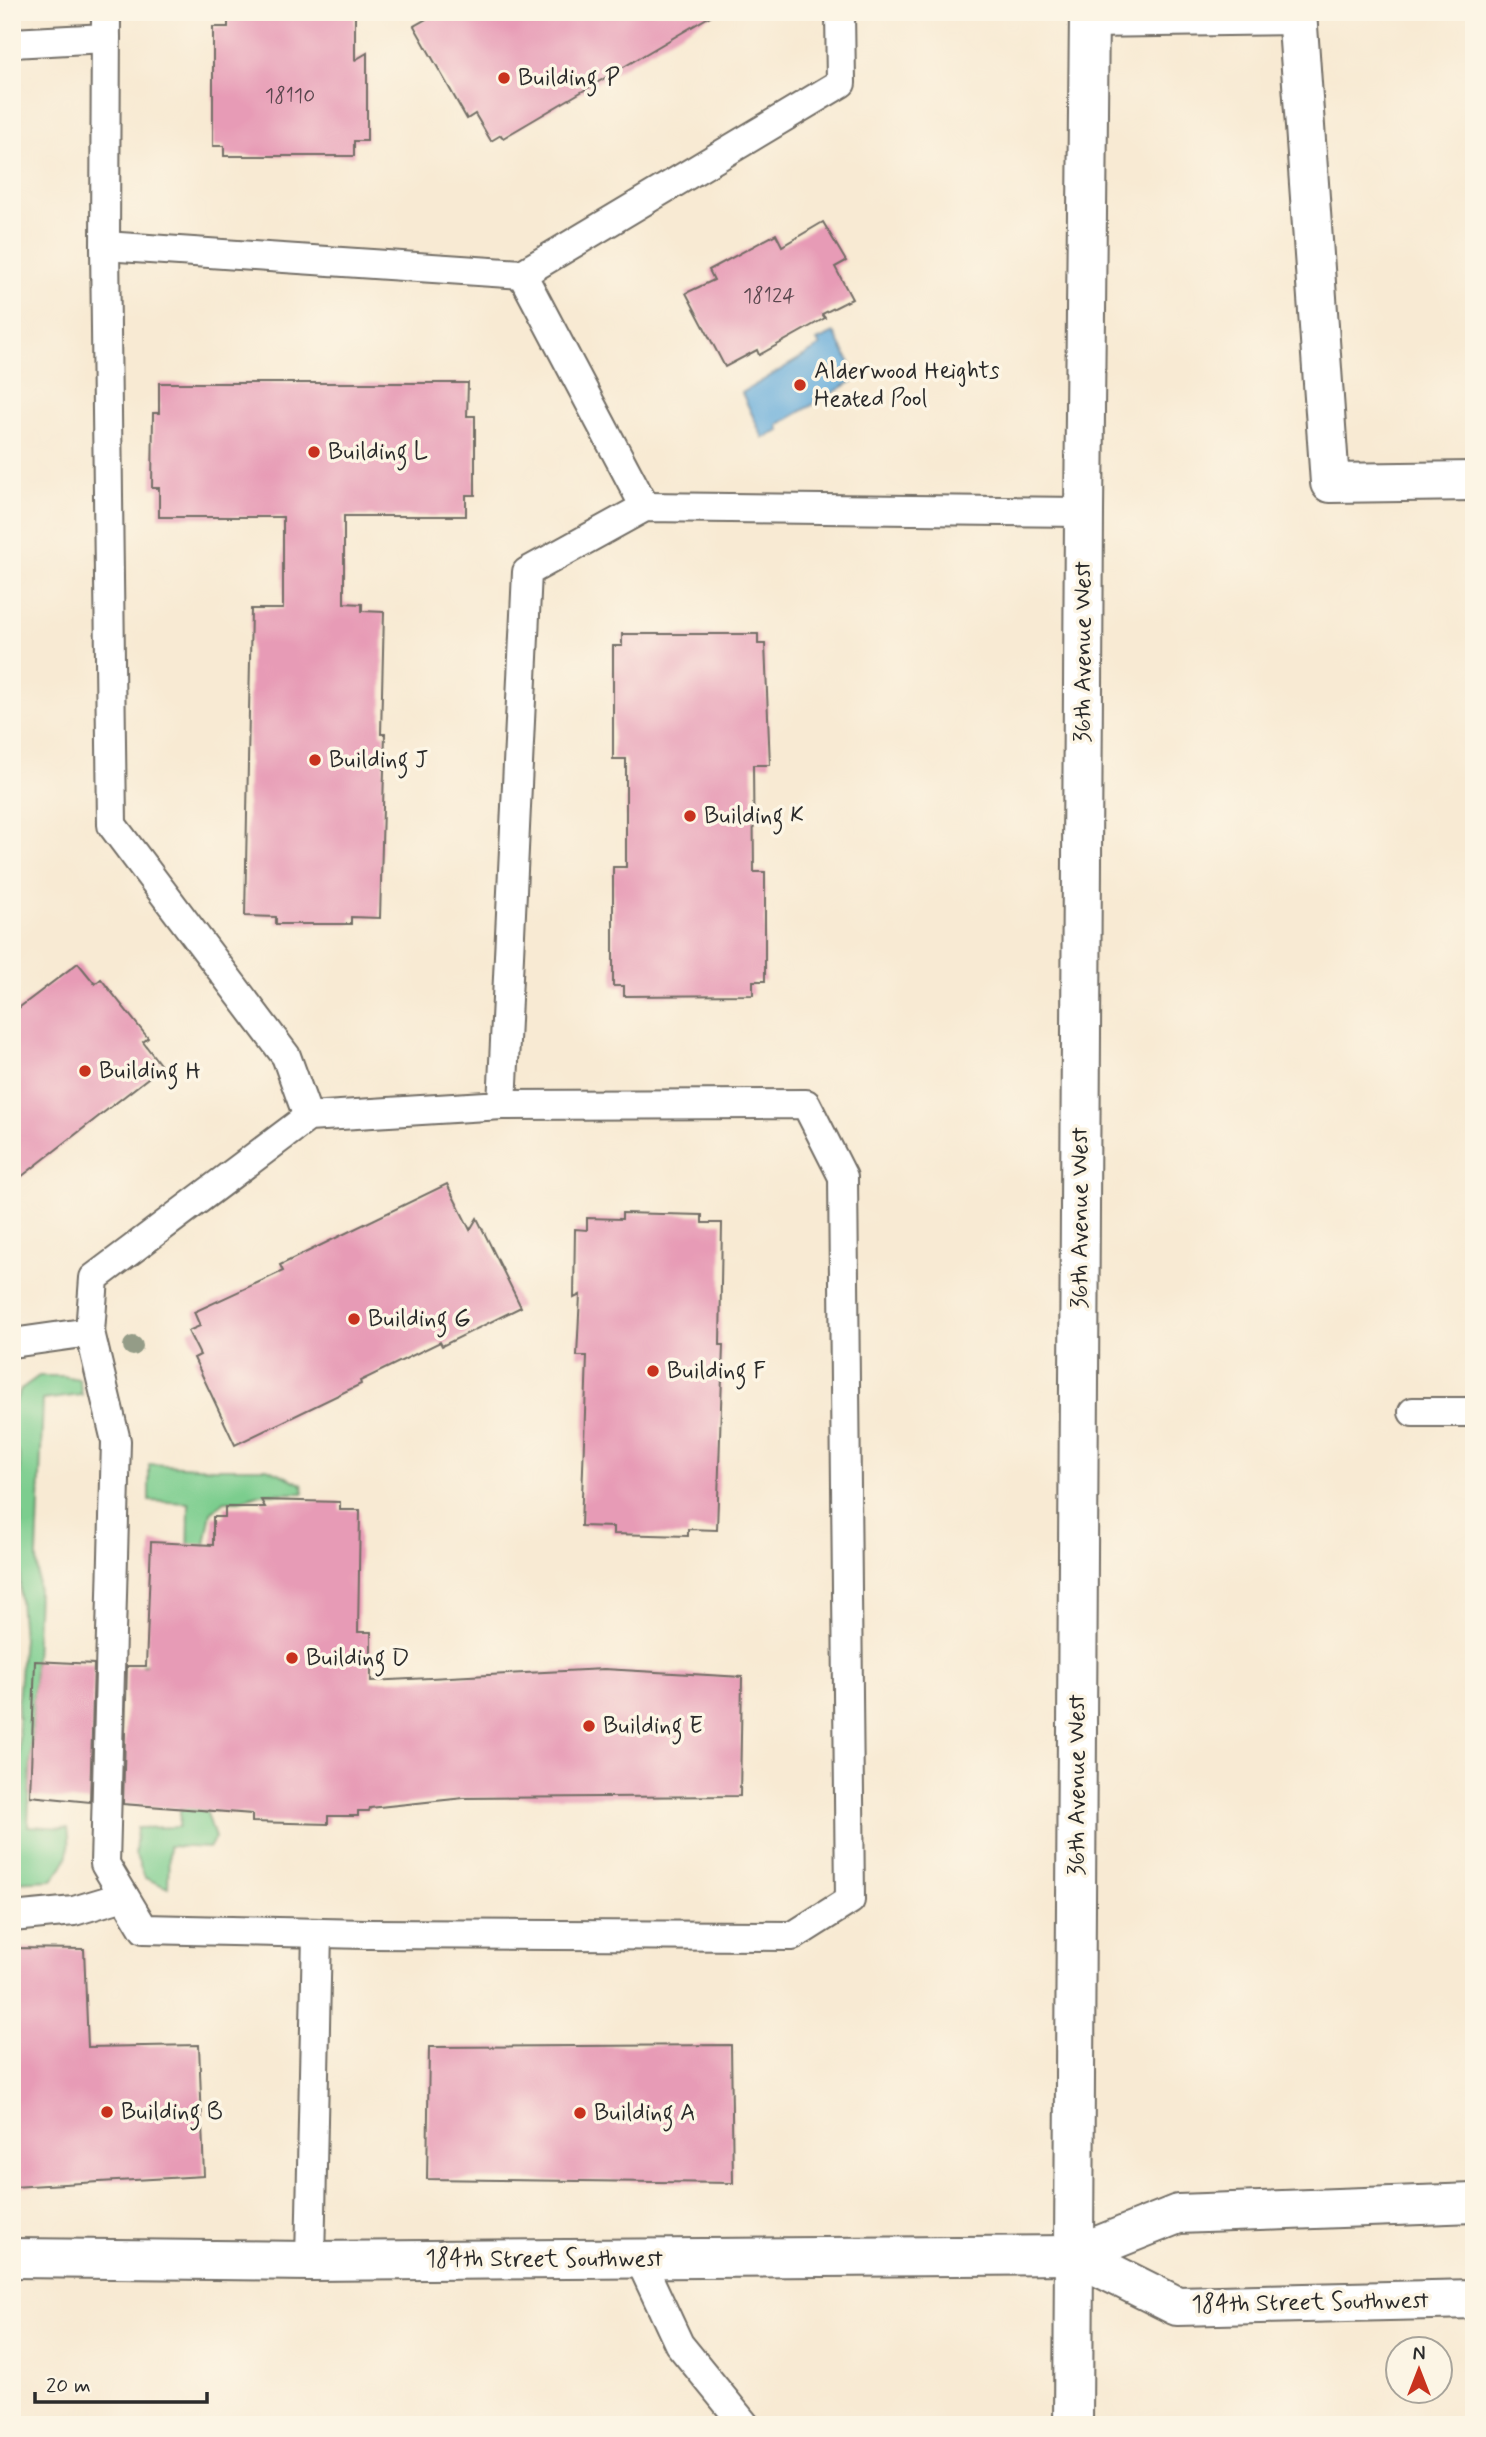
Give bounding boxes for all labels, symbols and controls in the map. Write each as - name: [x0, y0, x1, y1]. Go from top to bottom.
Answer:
- place label: Building P: [518, 63, 620, 97]
- marker: Building P: [496, 70, 512, 86]
- house number: 18110: [265, 82, 315, 110]
- house number: 18124: [743, 282, 795, 310]
- place label: Alderwood Heights Heated Pool: [814, 356, 1000, 415]
- marker: Alderwood Heights Heated Pool: [792, 377, 808, 393]
- place label: Building L: [328, 437, 428, 471]
- marker: Building L: [306, 444, 322, 460]
- street label: 36th Avenue West: [1068, 561, 1099, 743]
- place label: Building J: [329, 745, 428, 779]
- marker: Building J: [307, 752, 323, 768]
- place label: Building K: [704, 801, 804, 835]
- marker: Building K: [682, 808, 698, 824]
- place label: Building H: [99, 1056, 201, 1090]
- marker: Building H: [77, 1063, 93, 1079]
- street label: 36th Avenue West: [1065, 1127, 1096, 1309]
- place label: Building G: [368, 1304, 471, 1338]
- marker: Building G: [346, 1311, 362, 1327]
- place label: Building F: [667, 1356, 766, 1390]
- marker: Building F: [645, 1363, 661, 1379]
- place label: Building D: [306, 1643, 410, 1677]
- marker: Building D: [284, 1650, 300, 1666]
- street label: 36th Avenue West: [1062, 1694, 1093, 1876]
- place label: Building E: [603, 1711, 703, 1745]
- marker: Building E: [581, 1718, 597, 1734]
- place label: Building B: [121, 2097, 223, 2131]
- place label: Building A: [594, 2098, 696, 2132]
- marker: Building B: [99, 2104, 115, 2120]
- marker: Building A: [572, 2105, 588, 2121]
- street label: 184th Street Southwest: [425, 2244, 663, 2275]
- street label: 184th Street Southwest: [1191, 2285, 1429, 2321]
- north arrow: [1384, 2336, 1454, 2406]
- text: N: [1413, 2342, 1425, 2367]
- scale bar: [35, 2360, 206, 2404]
- text: 20 m: [46, 2372, 91, 2400]

